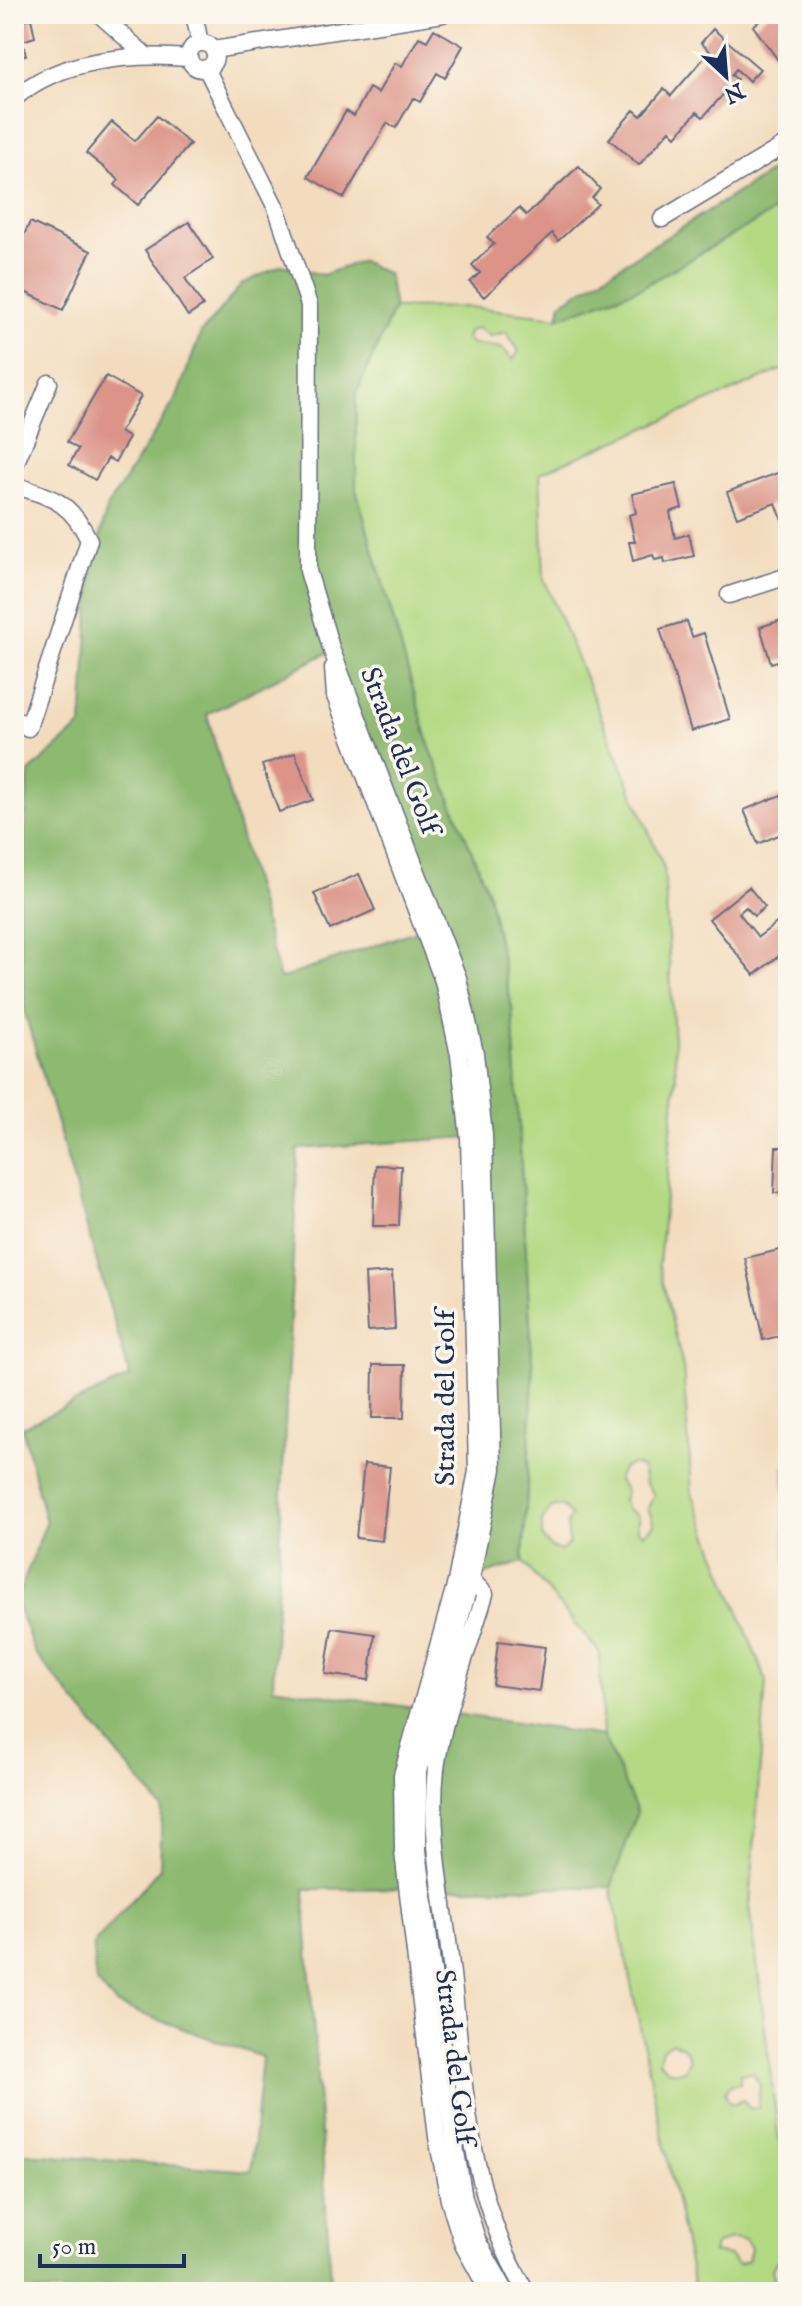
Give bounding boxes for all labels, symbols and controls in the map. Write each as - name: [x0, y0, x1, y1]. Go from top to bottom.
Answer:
- north arrow: [686, 36, 766, 116]
- text: N: [719, 75, 749, 109]
- street label: Strada del Golf: [351, 663, 449, 844]
- street label: Strada del Golf: [429, 1305, 464, 1486]
- street label: Strada del Golf: [426, 1967, 483, 2151]
- scale bar: [40, 2218, 184, 2268]
- text: 50 m: [52, 2232, 96, 2263]

